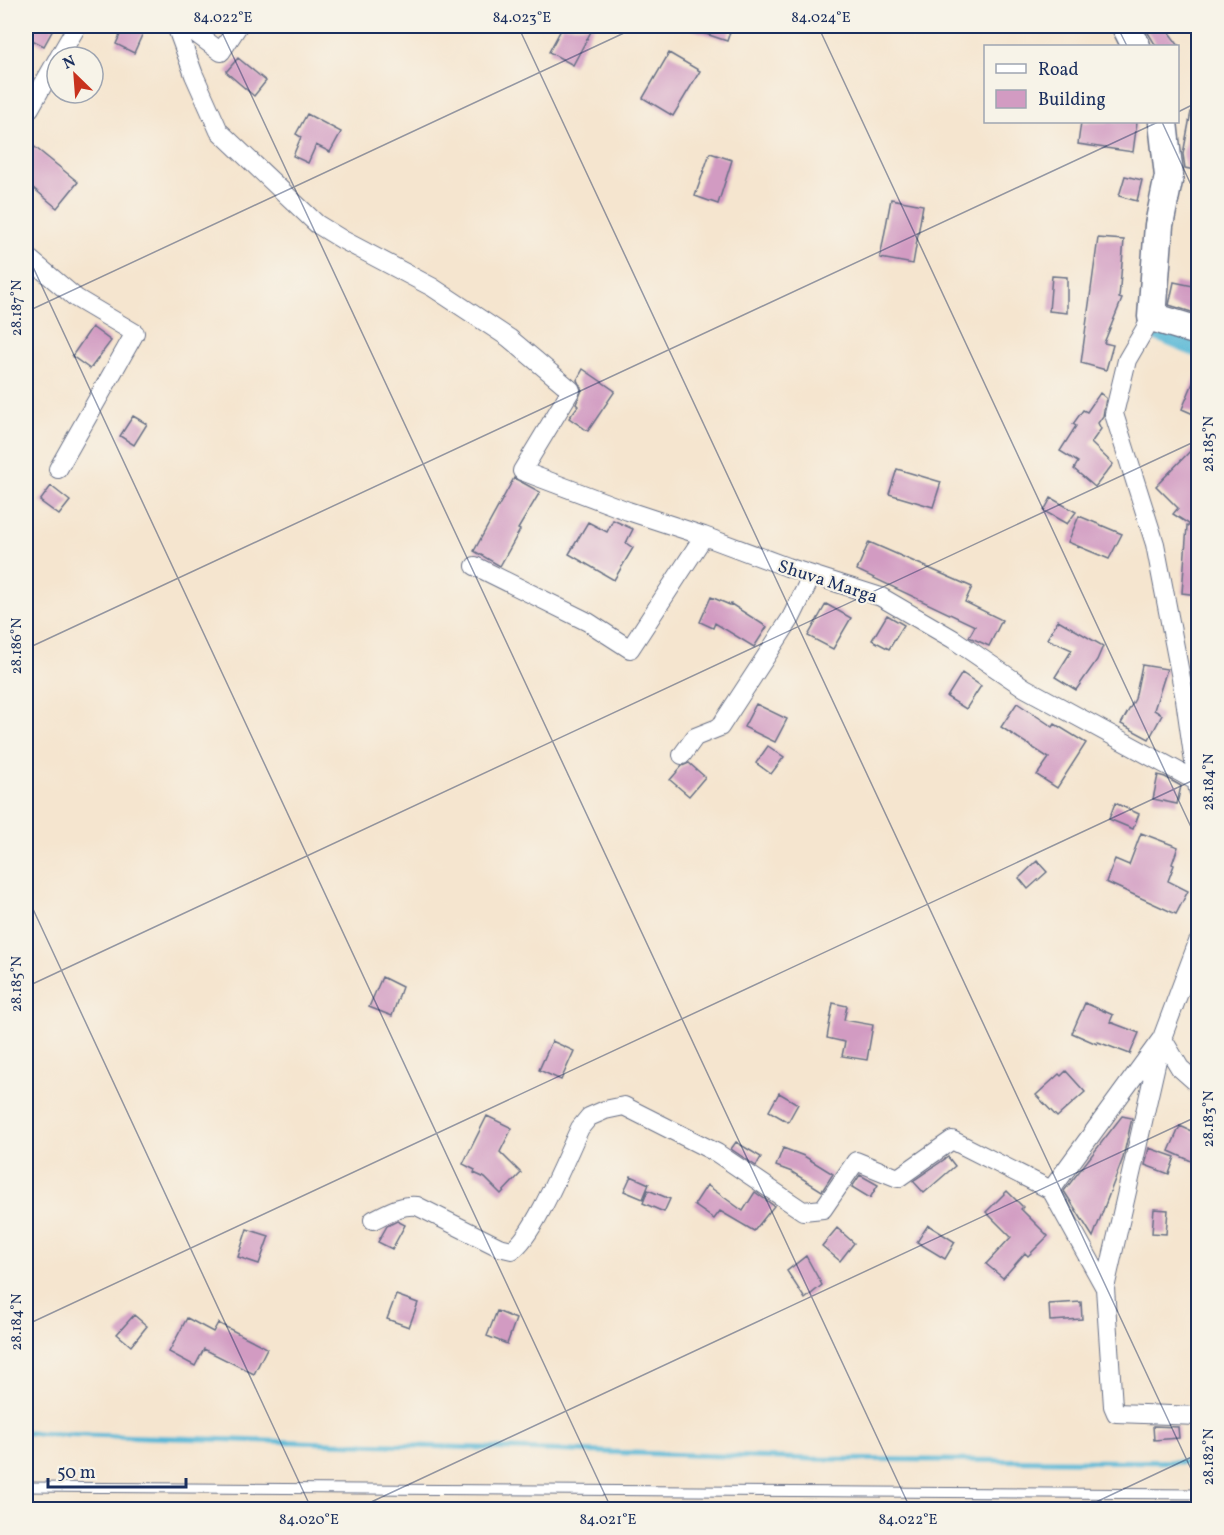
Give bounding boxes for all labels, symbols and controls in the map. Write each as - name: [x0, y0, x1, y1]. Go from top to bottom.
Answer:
- text: 84.022°E: [193, 8, 253, 29]
- text: 84.023°E: [493, 8, 551, 29]
- text: 84.024°E: [791, 8, 851, 29]
- north arrow: [45, 45, 105, 105]
- legend: [984, 45, 1179, 123]
- text: N: [60, 51, 80, 76]
- text: Road: [1038, 58, 1079, 83]
- text: Building: [1038, 88, 1106, 113]
- text: 28.187°N: [7, 280, 28, 336]
- text: 28.185°N: [1199, 416, 1220, 472]
- street label: Shuva Marga: [774, 555, 881, 610]
- text: 28.186°N: [7, 618, 28, 675]
- text: 28.184°N: [1199, 753, 1220, 811]
- text: 28.185°N: [7, 956, 28, 1012]
- text: 28.183°N: [1199, 1090, 1220, 1148]
- text: 28.184°N: [7, 1293, 28, 1351]
- text: 28.182°N: [1199, 1428, 1220, 1486]
- scale bar: [48, 1451, 186, 1489]
- text: 50 m: [57, 1461, 96, 1486]
- text: 84.020°E: [279, 1510, 339, 1531]
- text: 84.021°E: [579, 1510, 637, 1531]
- text: 84.022°E: [878, 1510, 938, 1531]

